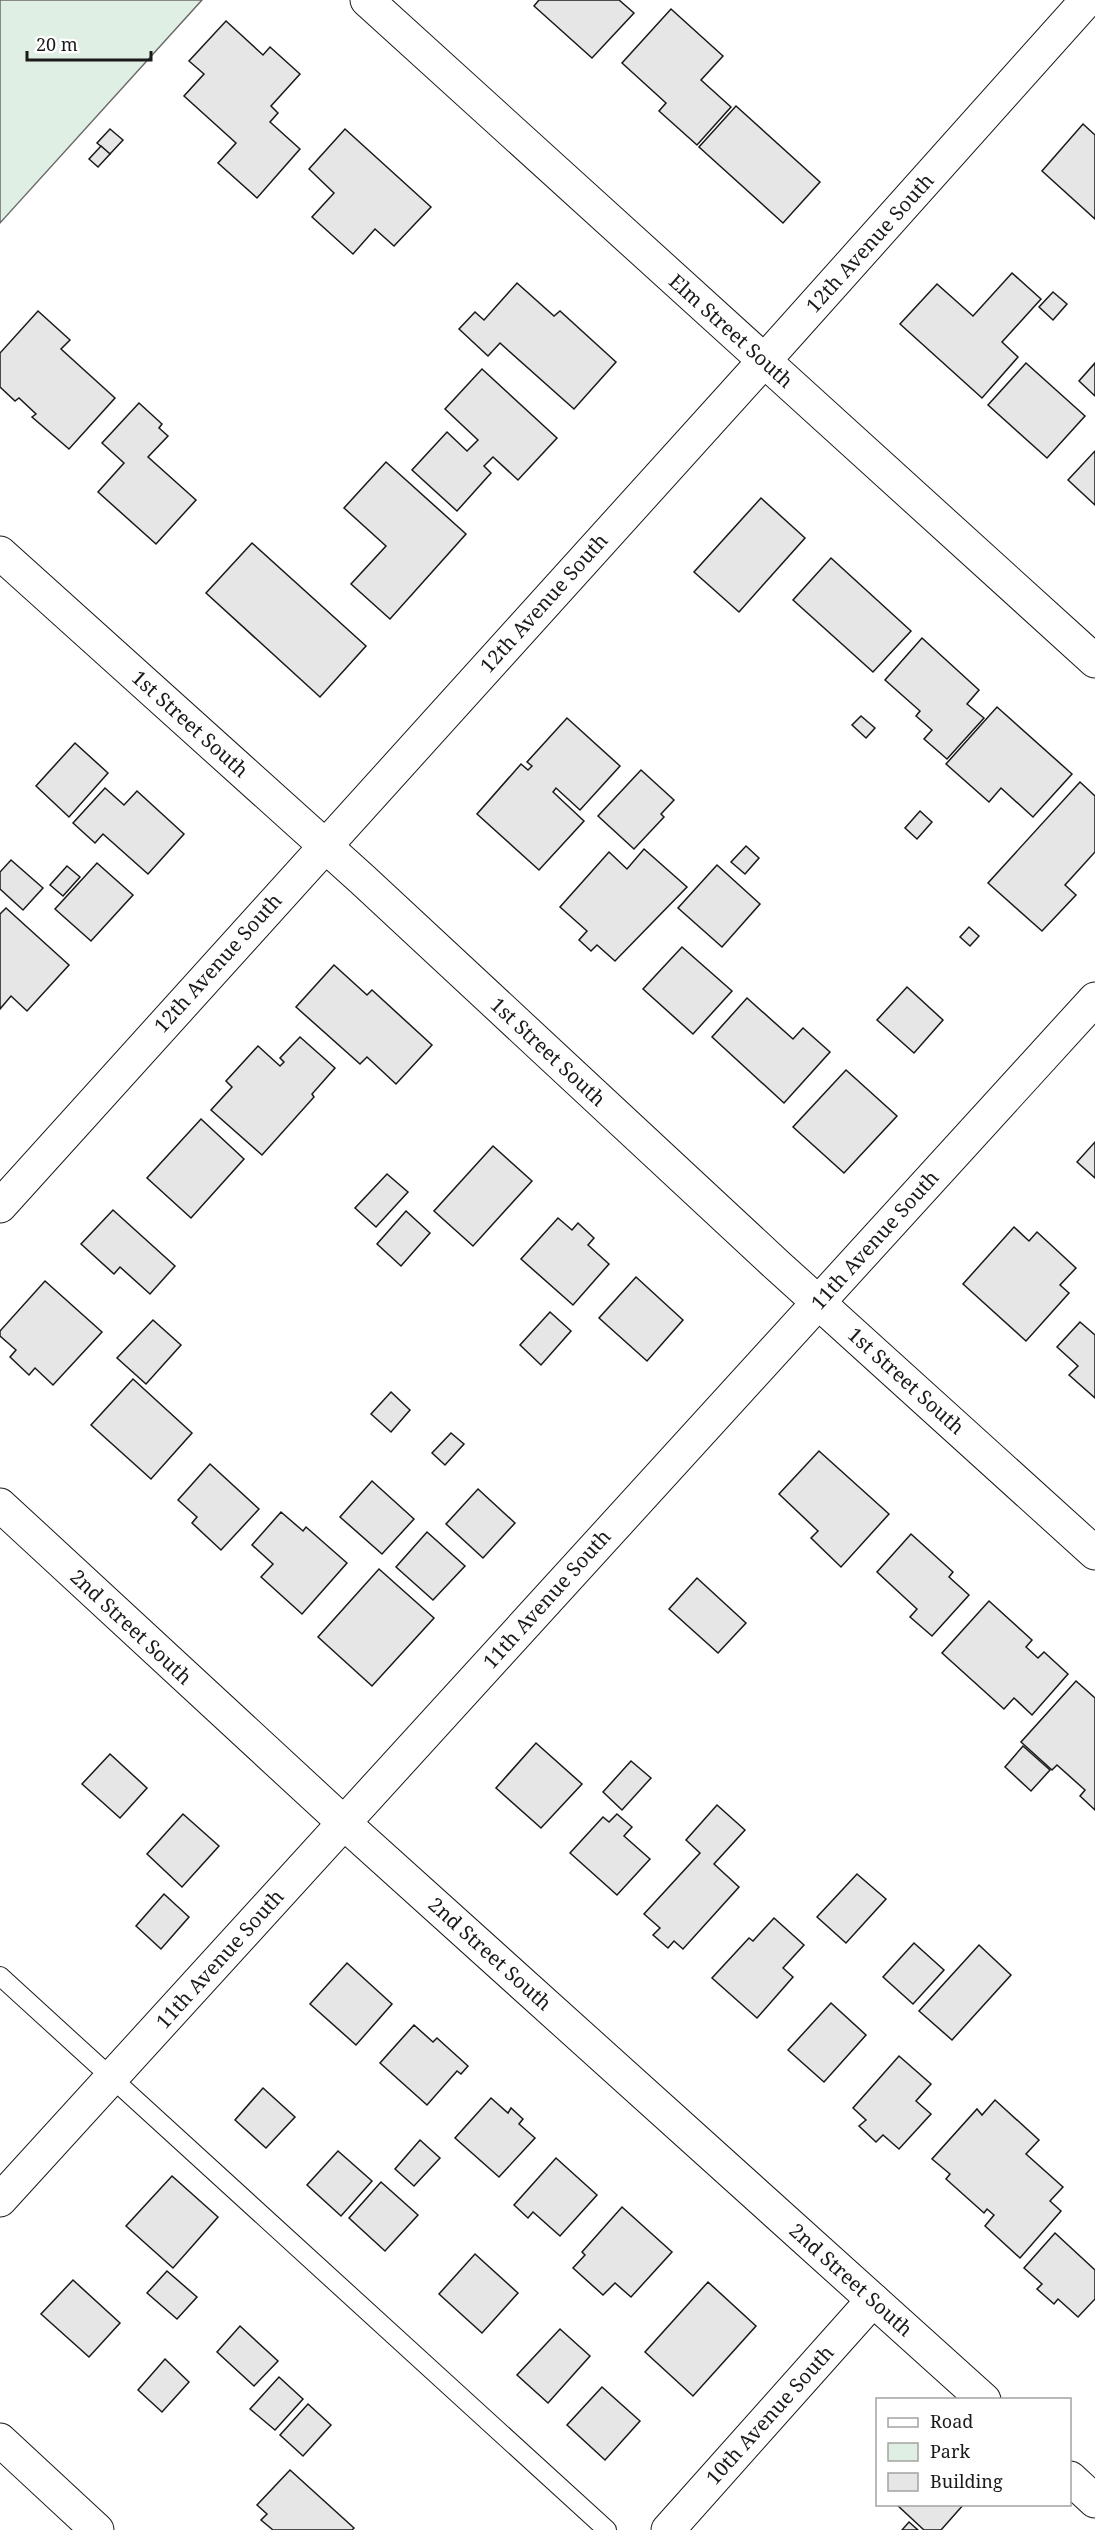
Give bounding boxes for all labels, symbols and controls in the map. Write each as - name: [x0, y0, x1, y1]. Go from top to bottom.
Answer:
- scale bar: [27, 24, 152, 62]
- text: 20 m: [36, 32, 78, 56]
- street label: 12th Avenue South: [800, 167, 940, 318]
- street label: Elm Street South: [663, 268, 800, 394]
- street label: 12th Avenue South: [474, 527, 614, 678]
- street label: 1st Street South: [126, 664, 255, 783]
- street label: 12th Avenue South: [148, 887, 288, 1038]
- street label: 1st Street South: [485, 991, 612, 1112]
- street label: 11th Avenue South: [805, 1164, 945, 1315]
- street label: 1st Street South: [842, 1321, 971, 1440]
- street label: 11th Avenue South: [477, 1523, 617, 1674]
- street label: 2nd Street South: [65, 1563, 198, 1690]
- street label: 11th Avenue South: [150, 1883, 290, 2034]
- street label: 2nd Street South: [423, 1891, 558, 2017]
- street label: 2nd Street South: [784, 2217, 919, 2343]
- street label: 10th Avenue South: [700, 2339, 840, 2490]
- legend: [876, 2398, 1071, 2506]
- text: Road: [930, 2409, 973, 2433]
- text: Park: [930, 2439, 970, 2463]
- text: Building: [930, 2469, 1003, 2493]

